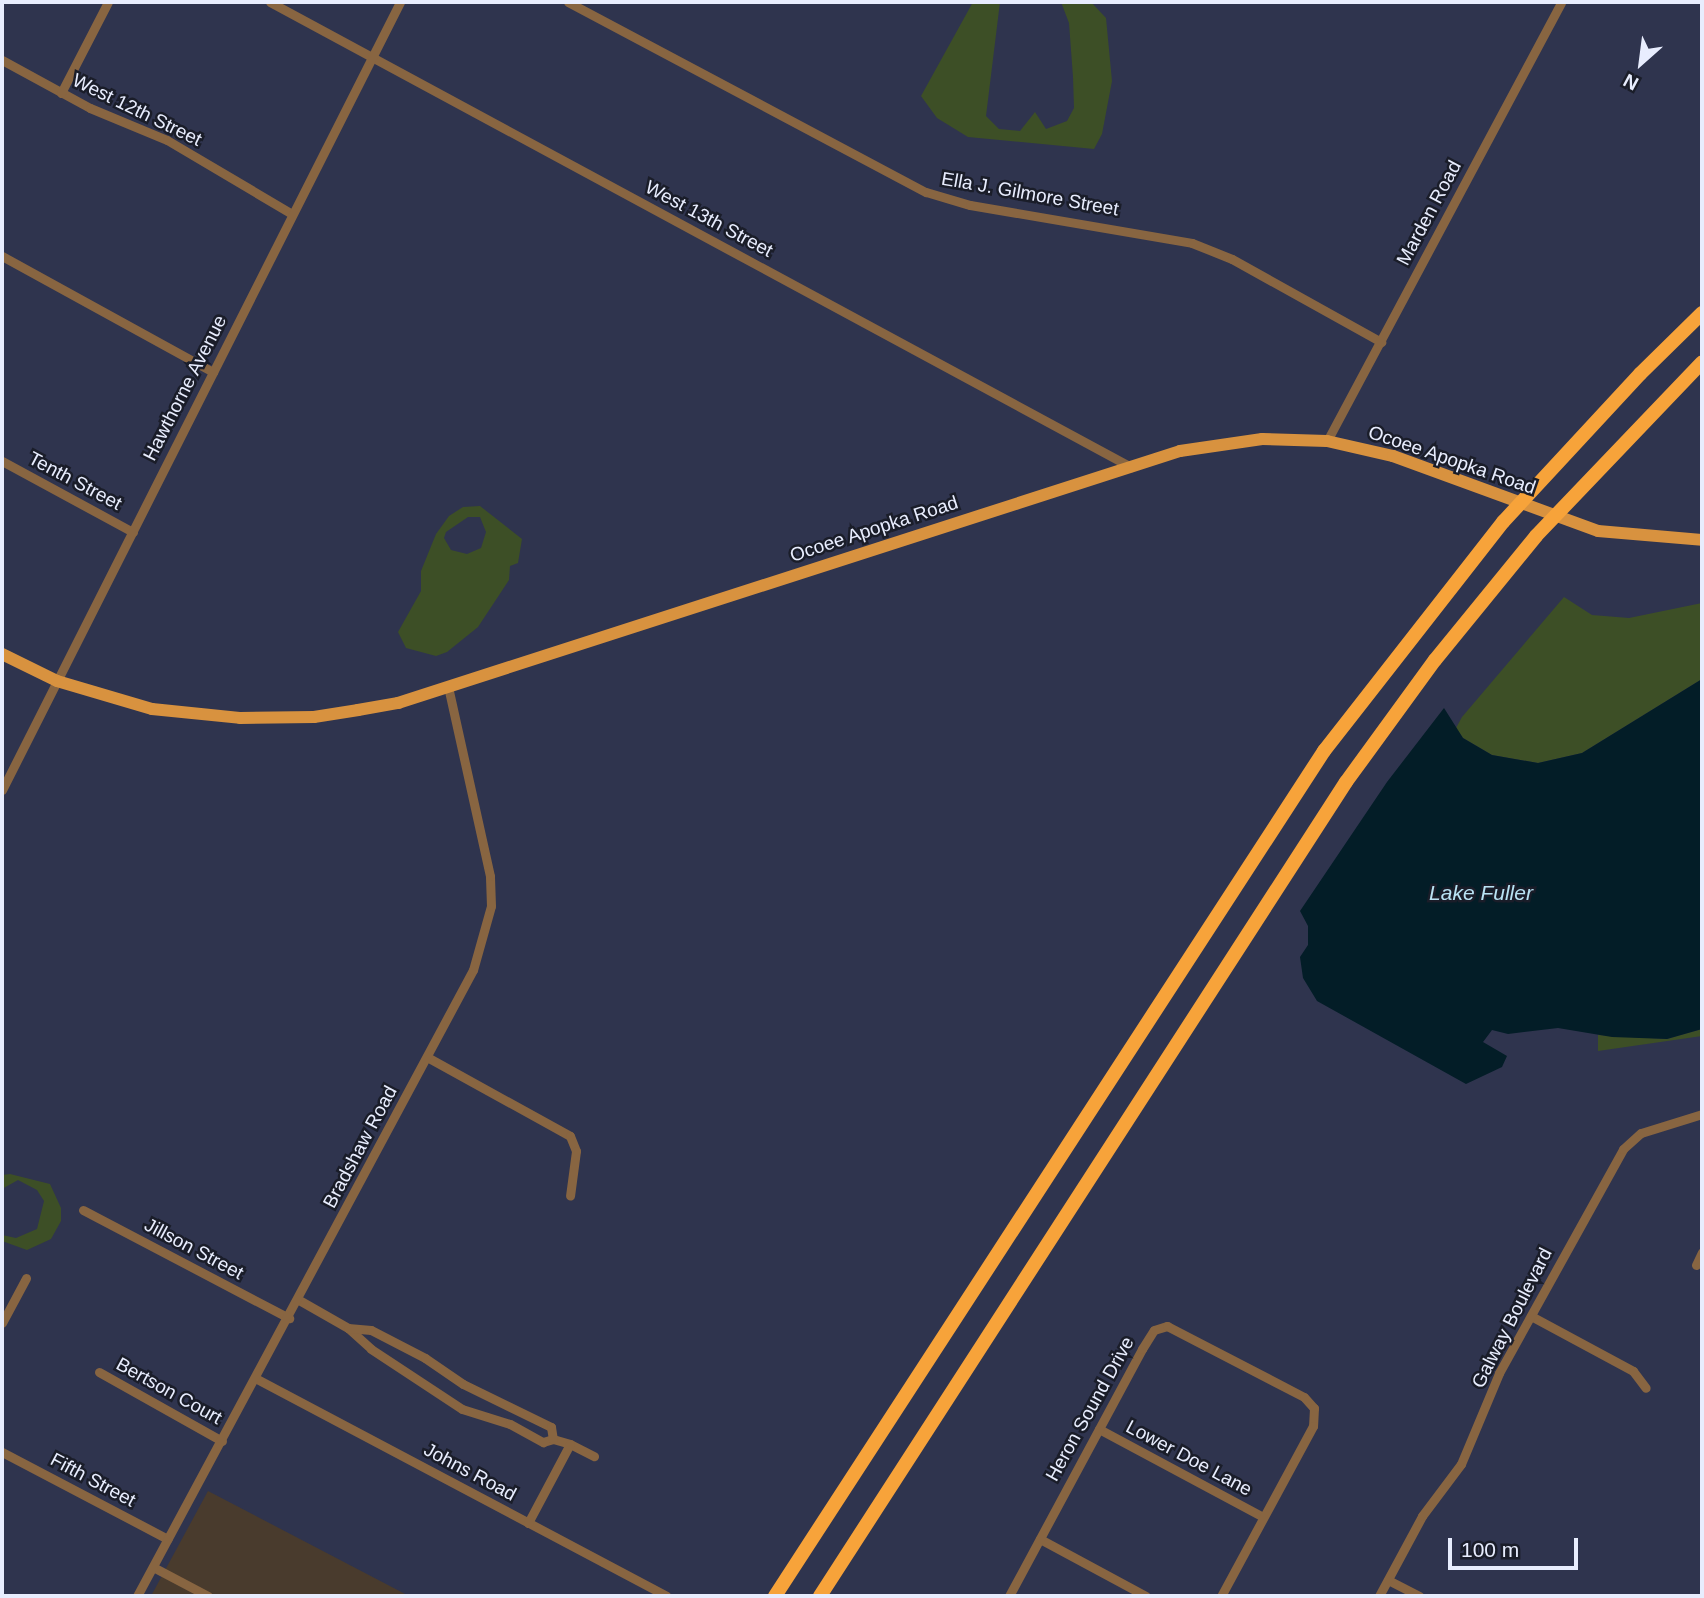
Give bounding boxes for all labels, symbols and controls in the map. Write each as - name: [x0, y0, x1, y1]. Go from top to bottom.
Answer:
- north arrow: [1606, 28, 1676, 98]
- street label: West 12th Street: [69, 69, 205, 151]
- text: N: [1620, 69, 1642, 94]
- street label: Marden Road: [1392, 157, 1466, 269]
- street label: Ella J. Gilmore Street: [940, 167, 1120, 221]
- street label: West 13th Street: [641, 176, 777, 262]
- street label: Hawthorne Avenue: [138, 311, 232, 465]
- street label: Ocoee Apopka Road: [1365, 421, 1539, 499]
- street label: Tenth Street: [24, 447, 126, 515]
- street label: Ocoee Apopka Road: [787, 491, 961, 567]
- water label: Lake Fuller: [1429, 880, 1533, 906]
- street label: Bradshaw Road: [318, 1082, 402, 1212]
- street label: Jillson Street: [141, 1213, 247, 1285]
- street label: Galway Boulevard: [1467, 1244, 1557, 1392]
- street label: Heron Sound Drive: [1041, 1333, 1139, 1485]
- street label: Bertson Court: [112, 1353, 226, 1429]
- street label: Lower Doe Lane: [1122, 1415, 1256, 1501]
- street label: Johns Road: [420, 1438, 520, 1506]
- street label: Fifth Street: [47, 1448, 139, 1512]
- scale bar: [1452, 1524, 1582, 1568]
- text: 100 m: [1461, 1538, 1519, 1561]

